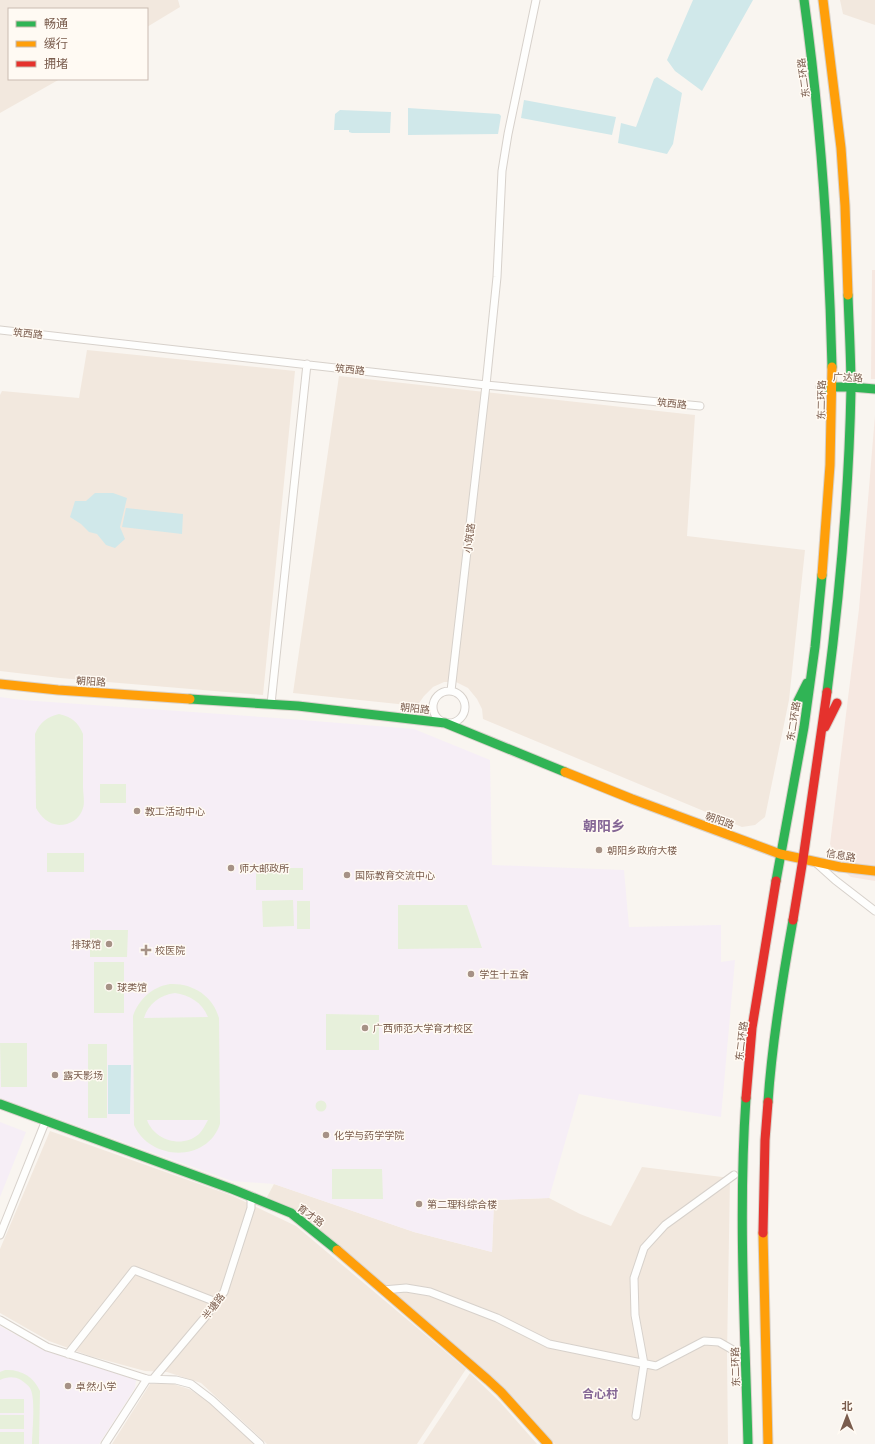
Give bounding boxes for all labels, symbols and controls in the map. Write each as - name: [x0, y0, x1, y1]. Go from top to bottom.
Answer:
- legend: [8, 8, 148, 80]
- text: 畅通: [44, 17, 68, 31]
- text: 缓行: [44, 37, 68, 51]
- text: 拥堵: [44, 57, 68, 71]
- street label: 东二环路: [796, 57, 812, 98]
- street label: 筑西路: [12, 326, 43, 342]
- street label: 筑西路: [334, 362, 365, 378]
- street label: 广达路: [833, 371, 863, 385]
- street label: 东二环路: [816, 380, 828, 420]
- street label: 筑西路: [656, 396, 687, 412]
- street label: 小筑路: [462, 523, 478, 554]
- street label: 朝阳路: [76, 675, 106, 689]
- street label: 东二环路: [785, 700, 803, 742]
- street label: 朝阳路: [399, 701, 430, 717]
- marker: 教工活动中心: [132, 806, 142, 816]
- place label: 教工活动中心: [145, 806, 205, 818]
- street label: 朝阳路: [704, 810, 736, 832]
- district label: 朝阳乡: [583, 818, 625, 835]
- marker: 朝阳乡政府大楼: [594, 845, 604, 855]
- place label: 朝阳乡政府大楼: [607, 845, 677, 857]
- street label: 信息路: [825, 847, 857, 864]
- marker: 师大邮政所: [226, 863, 236, 873]
- place label: 师大邮政所: [239, 863, 289, 875]
- marker: 国际教育交流中心: [342, 870, 352, 880]
- place label: 国际教育交流中心: [355, 870, 435, 882]
- place label: 排球馆: [71, 939, 101, 951]
- marker: 排球馆: [104, 939, 114, 949]
- marker: 校医院: [140, 944, 152, 956]
- place label: 校医院: [155, 945, 185, 957]
- marker: 学生十五舍: [466, 969, 476, 979]
- place label: 学生十五舍: [479, 969, 529, 981]
- marker: 球类馆: [104, 982, 114, 992]
- place label: 球类馆: [117, 982, 147, 994]
- street label: 东二环路: [734, 1021, 750, 1062]
- marker: 广西师范大学育才校区: [360, 1023, 370, 1033]
- place label: 广西师范大学育才校区: [373, 1023, 473, 1035]
- marker: 露天影场: [50, 1070, 60, 1080]
- place label: 露天影场: [63, 1070, 103, 1082]
- marker: 化学与药学学院: [321, 1130, 331, 1140]
- place label: 化学与药学学院: [334, 1130, 404, 1142]
- marker: 第二理科综合楼: [414, 1199, 424, 1209]
- place label: 第二理科综合楼: [427, 1199, 497, 1211]
- street label: 育才路: [295, 1202, 326, 1229]
- street label: 半塘路: [200, 1291, 228, 1322]
- street label: 东二环路: [729, 1347, 743, 1387]
- marker: 卓然小学: [63, 1381, 73, 1391]
- place label: 卓然小学: [76, 1381, 116, 1393]
- district label: 合心村: [582, 1387, 618, 1401]
- north arrow: [827, 1396, 867, 1436]
- text: 北: [842, 1400, 853, 1413]

